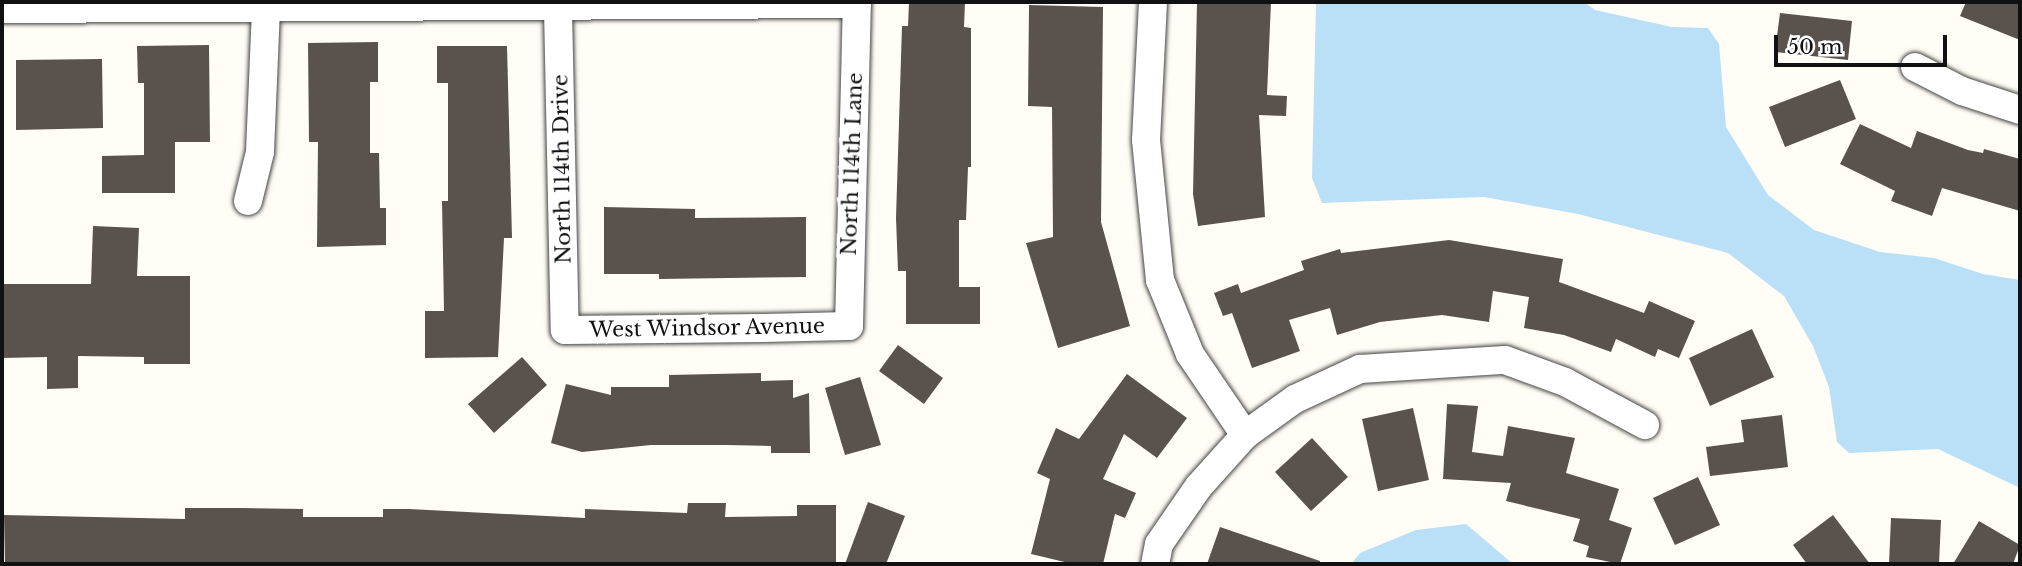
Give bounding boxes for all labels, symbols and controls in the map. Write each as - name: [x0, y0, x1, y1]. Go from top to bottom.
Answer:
- scale bar: [1777, 21, 1950, 65]
- text: 50 m: [1787, 34, 1842, 60]
- street label: North 114th Lane: [836, 72, 868, 256]
- street label: North 114th Drive: [548, 74, 576, 264]
- street label: West Windsor Avenue: [588, 313, 826, 343]

